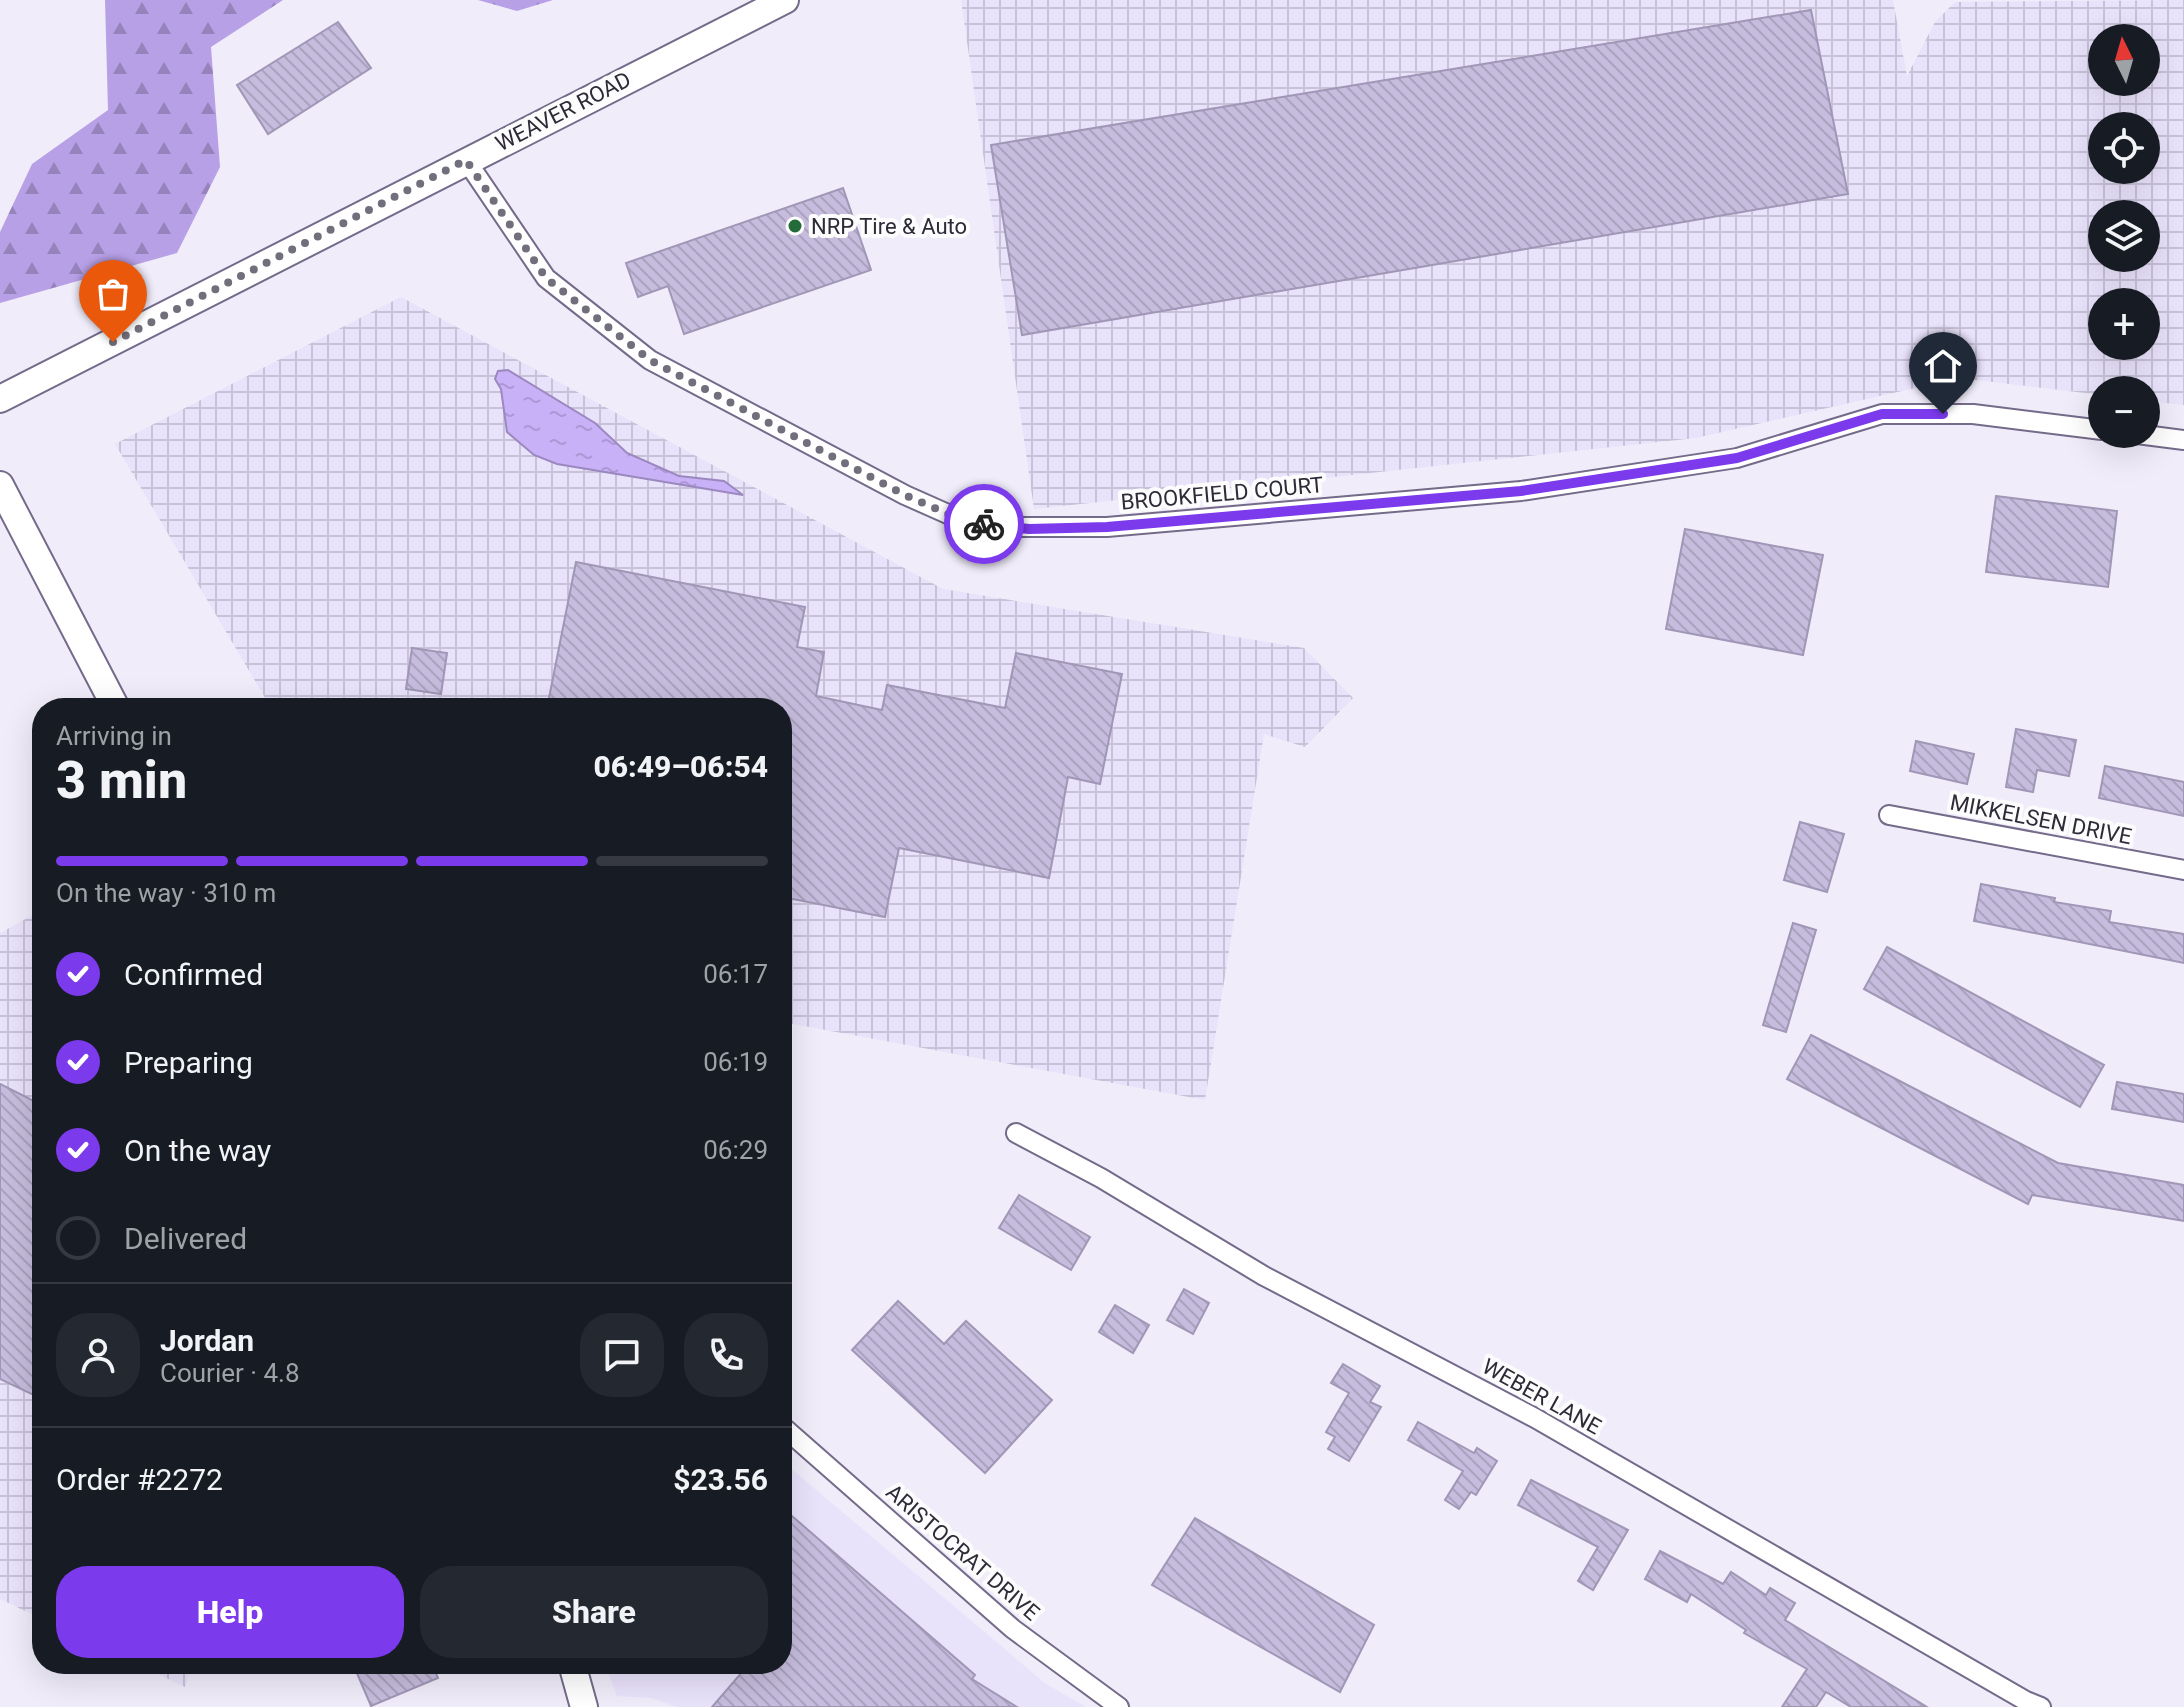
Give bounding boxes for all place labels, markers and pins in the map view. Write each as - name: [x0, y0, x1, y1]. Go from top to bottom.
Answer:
- place label: NRP Tire & Auto: [811, 214, 967, 239]
- marker: NRP Tire & Auto: [786, 217, 804, 235]
- pin: [79, 260, 147, 342]
- pin: [1909, 332, 1977, 414]

